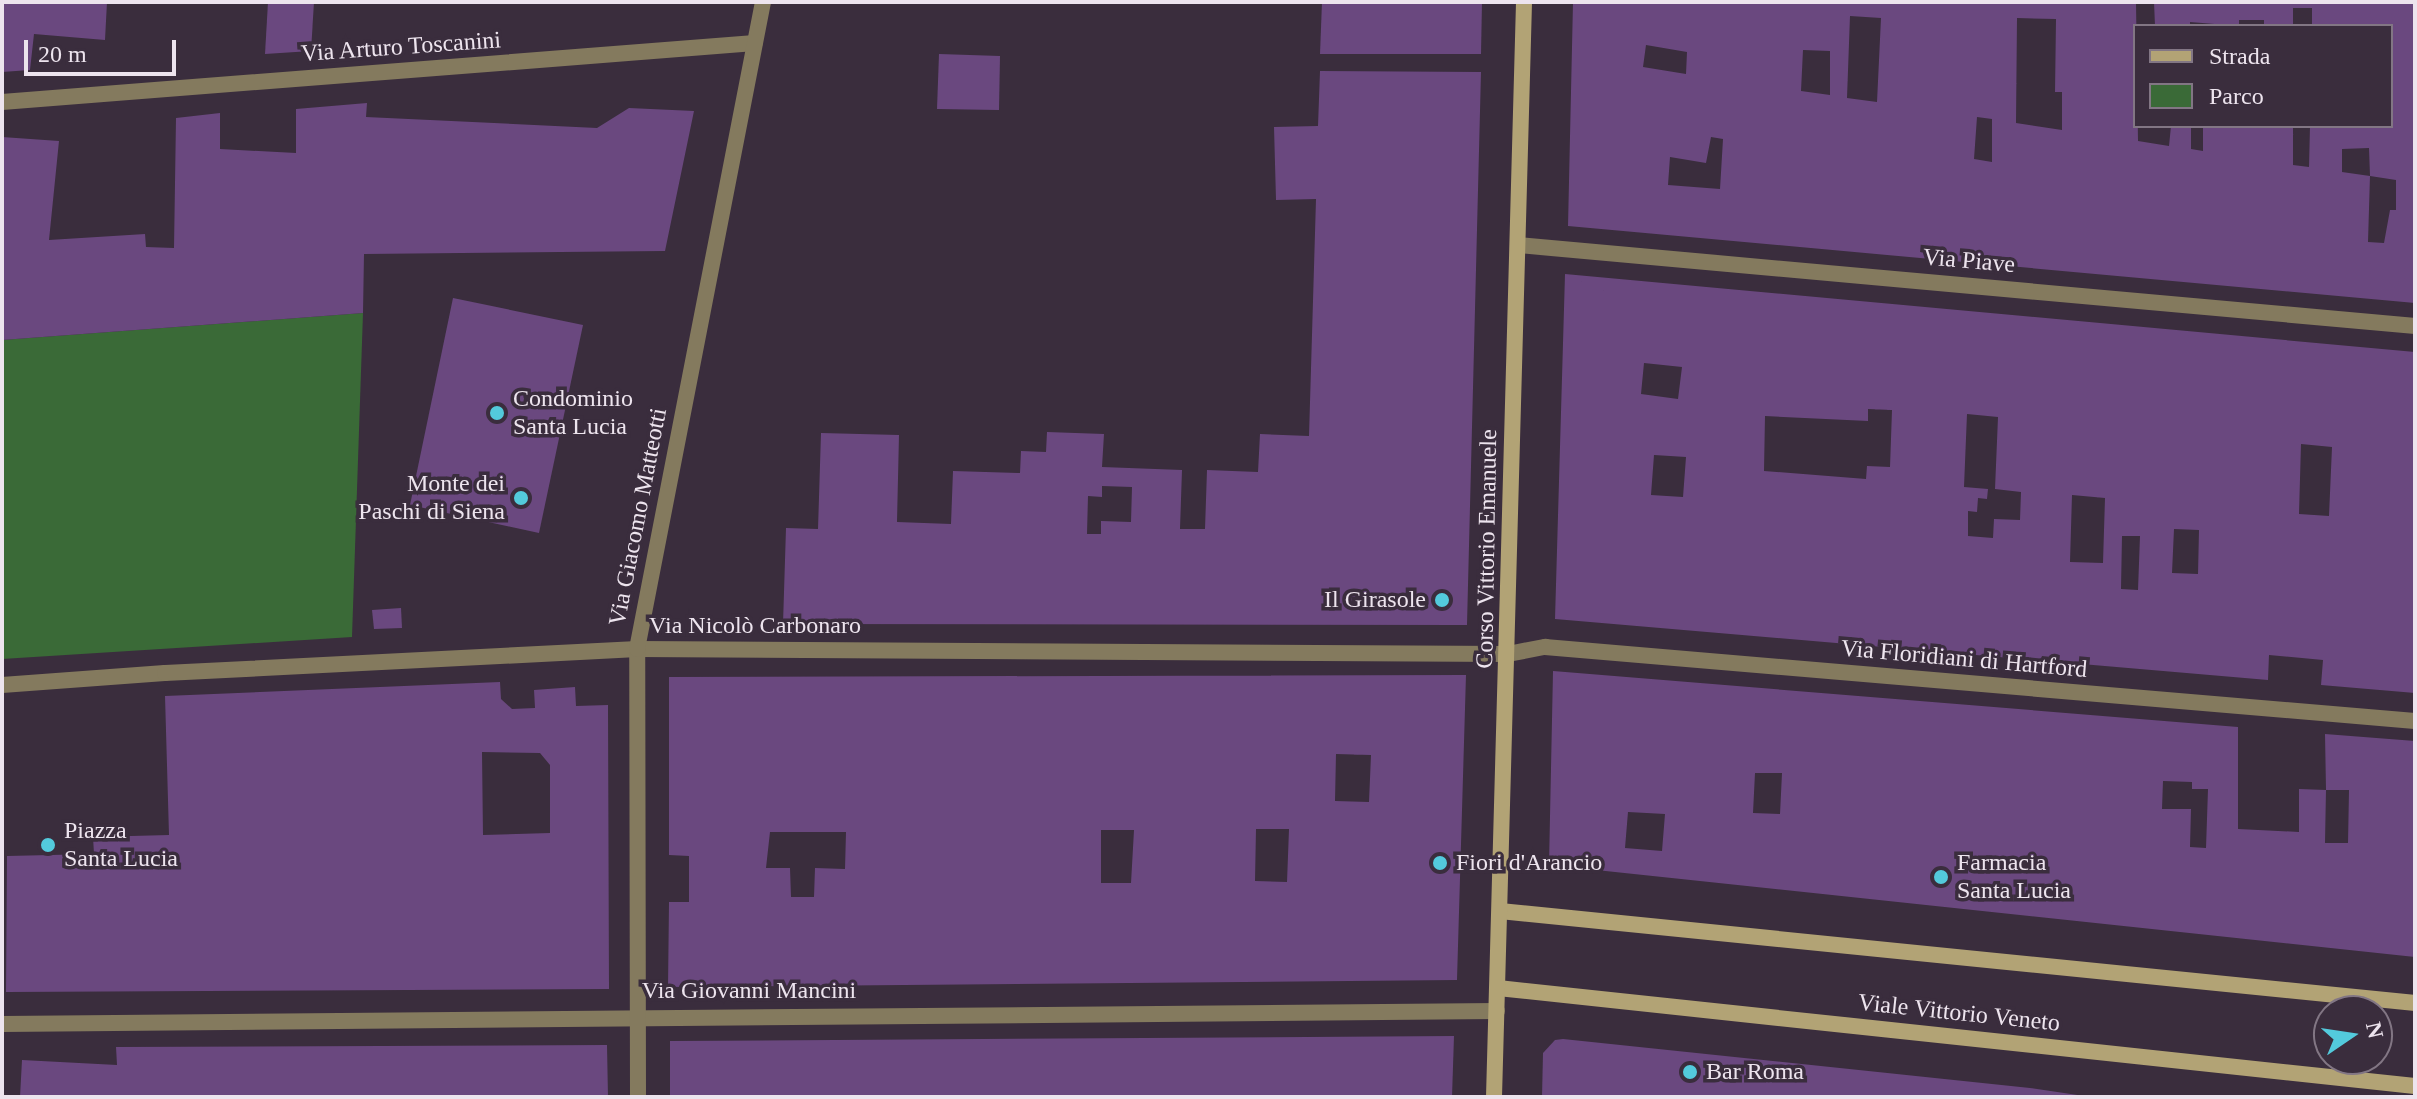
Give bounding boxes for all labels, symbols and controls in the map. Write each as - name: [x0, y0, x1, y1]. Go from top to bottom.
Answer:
- scale bar: [28, 24, 180, 74]
- legend: [2133, 24, 2393, 128]
- street label: Via Arturo Toscanini: [299, 26, 503, 68]
- text: 20 m: [38, 41, 87, 67]
- text: Strada: [2209, 43, 2270, 69]
- text: Parco: [2209, 83, 2264, 109]
- street label: Via Piave: [1922, 243, 2016, 279]
- place label: Condominio Santa Lucia: [513, 385, 633, 441]
- marker: Condominio Santa Lucia: [488, 404, 506, 422]
- street label: Via Giacomo Matteotti: [603, 406, 673, 628]
- street label: Corso Vittorio Emanuele: [1471, 429, 1503, 669]
- place label: Monte dei Paschi di Siena: [358, 470, 505, 526]
- marker: Monte dei Paschi di Siena: [512, 489, 530, 507]
- place label: Il Girasole: [1324, 586, 1426, 614]
- marker: Il Girasole: [1433, 591, 1451, 609]
- street label: Via Nicolò Carbonaro: [649, 612, 861, 640]
- street label: Via Floridiani di Hartford: [1840, 634, 2088, 684]
- place label: Piazza Santa Lucia: [64, 817, 178, 873]
- marker: Piazza Santa Lucia: [39, 836, 57, 854]
- place label: Fiori d'Arancio: [1456, 849, 1602, 877]
- place label: Farmacia Santa Lucia: [1957, 849, 2071, 905]
- marker: Fiori d'Arancio: [1431, 854, 1449, 872]
- marker: Farmacia Santa Lucia: [1932, 868, 1950, 886]
- street label: Via Giovanni Mancini: [642, 977, 856, 1005]
- street label: Viale Vittorio Veneto: [1856, 988, 2062, 1038]
- north arrow: [2313, 995, 2393, 1075]
- text: N: [2361, 1019, 2389, 1040]
- place label: Bar Roma: [1706, 1058, 1804, 1086]
- marker: Bar Roma: [1681, 1063, 1699, 1081]

